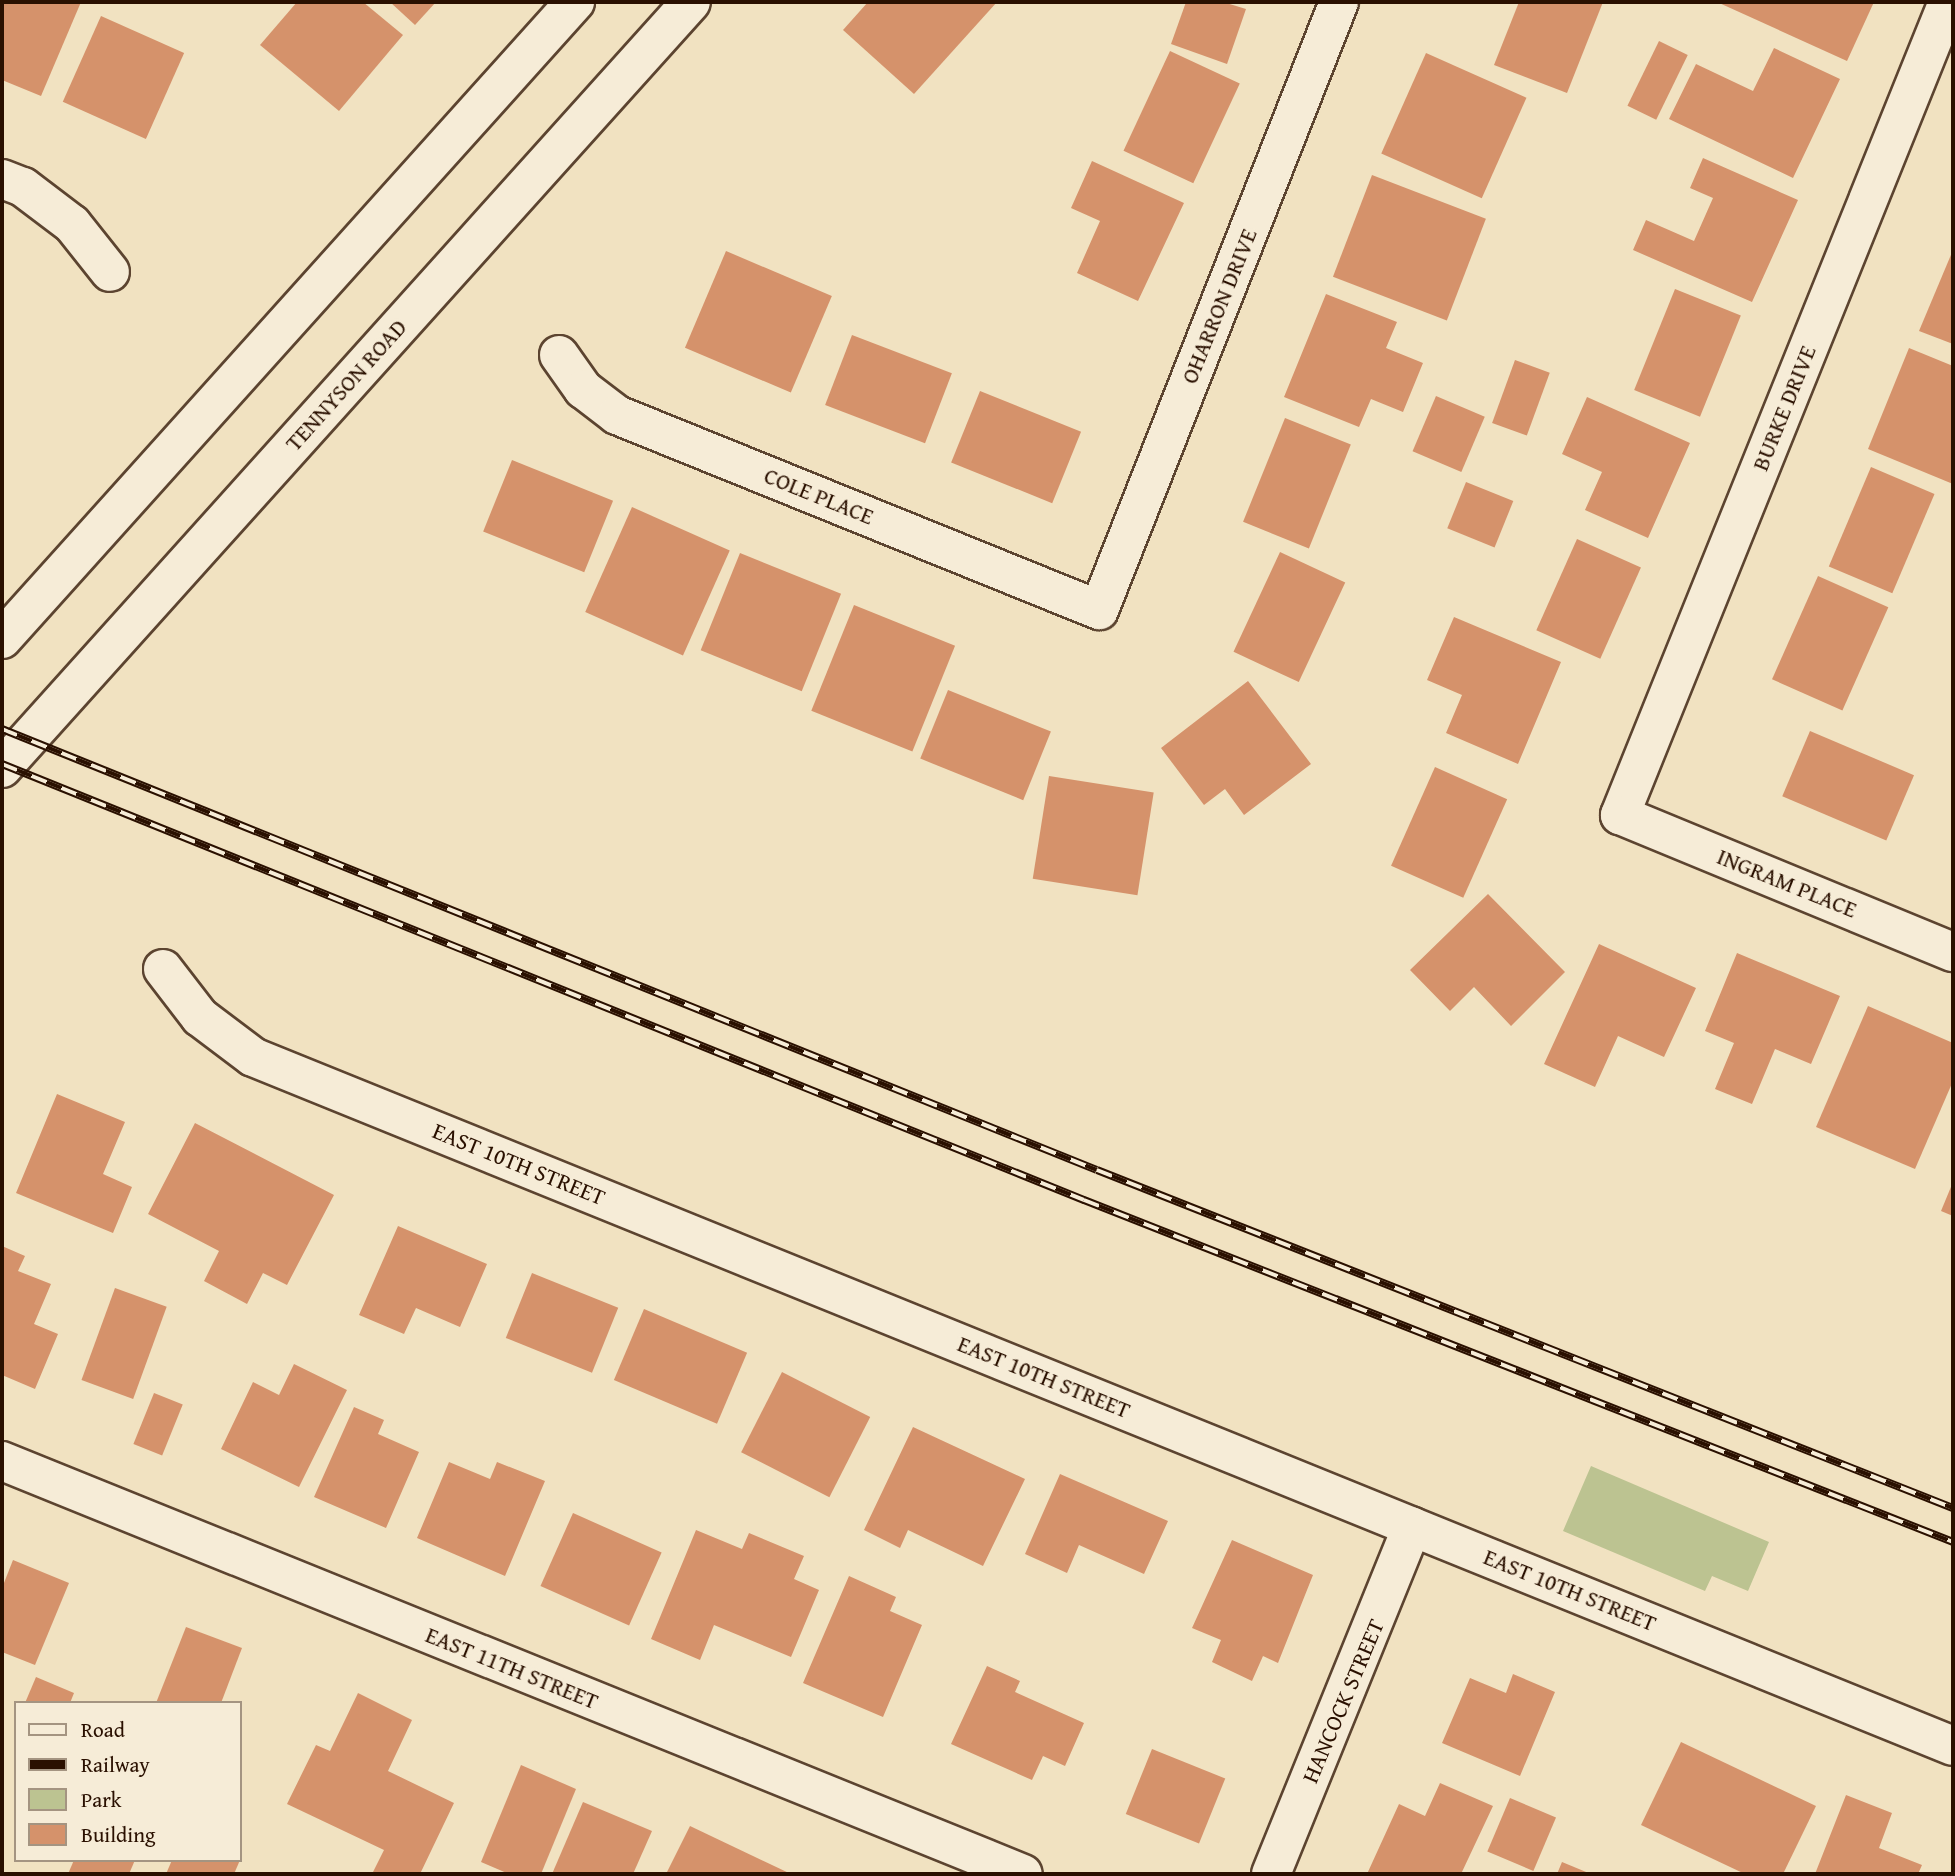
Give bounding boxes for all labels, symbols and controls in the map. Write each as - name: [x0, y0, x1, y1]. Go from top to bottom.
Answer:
- street label: OHARRON DRIVE: [1175, 224, 1263, 388]
- street label: TENNYSON ROAD: [280, 313, 412, 457]
- street label: BURKE DRIVE: [1746, 341, 1822, 475]
- street label: COLE PLACE: [760, 462, 878, 530]
- street label: INGRAM PLACE: [1713, 842, 1861, 924]
- street label: EAST 10TH STREET: [429, 1117, 609, 1211]
- street label: EAST 10TH STREET: [954, 1330, 1134, 1424]
- street label: EAST 10TH STREET: [1480, 1543, 1660, 1637]
- street label: HANCOCK STREET: [1296, 1615, 1390, 1787]
- street label: EAST 11TH STREET: [422, 1621, 602, 1715]
- legend: [14, 1701, 242, 1862]
- text: Road: [81, 1714, 125, 1745]
- text: Railway: [81, 1749, 150, 1780]
- text: Park: [81, 1784, 122, 1815]
- text: Building: [81, 1819, 155, 1850]

